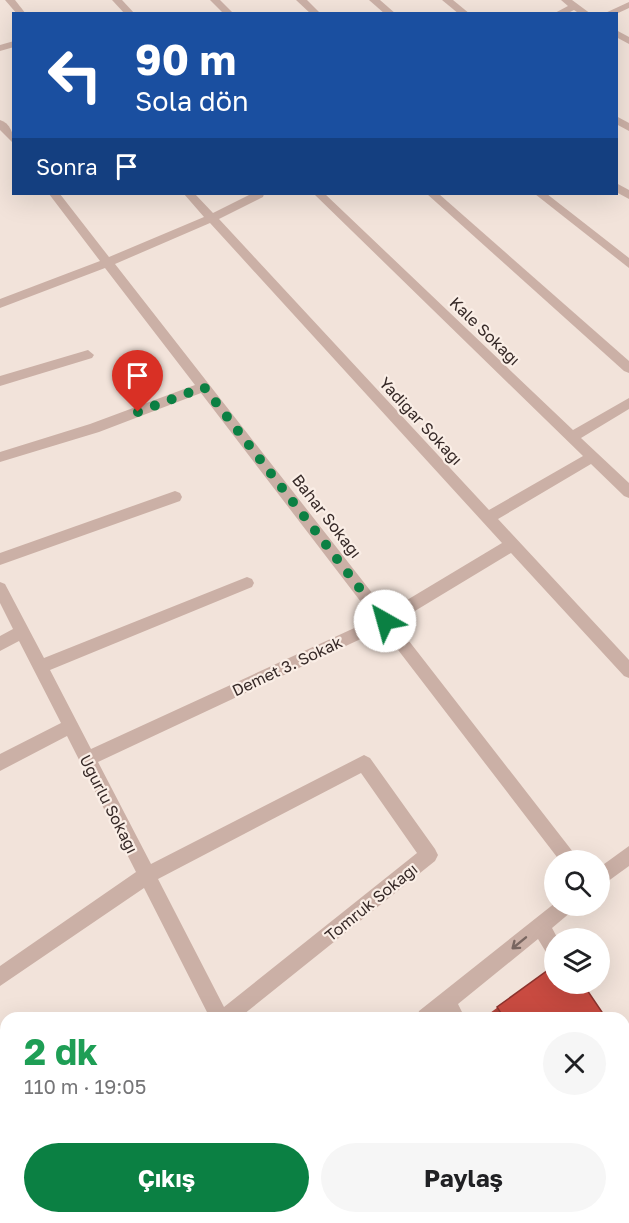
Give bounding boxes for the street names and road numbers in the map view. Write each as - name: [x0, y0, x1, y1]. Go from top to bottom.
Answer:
- street label: Kale Sokağı: [446, 293, 524, 369]
- street label: Yadigar Sokağı: [375, 373, 467, 469]
- street label: Bahar Sokağı: [288, 470, 366, 562]
- street label: Demet 3. Sokak: [229, 632, 345, 700]
- street label: Uğurlu Sokağı: [76, 751, 142, 857]
- street label: Tomruk Sokağı: [321, 859, 421, 945]

